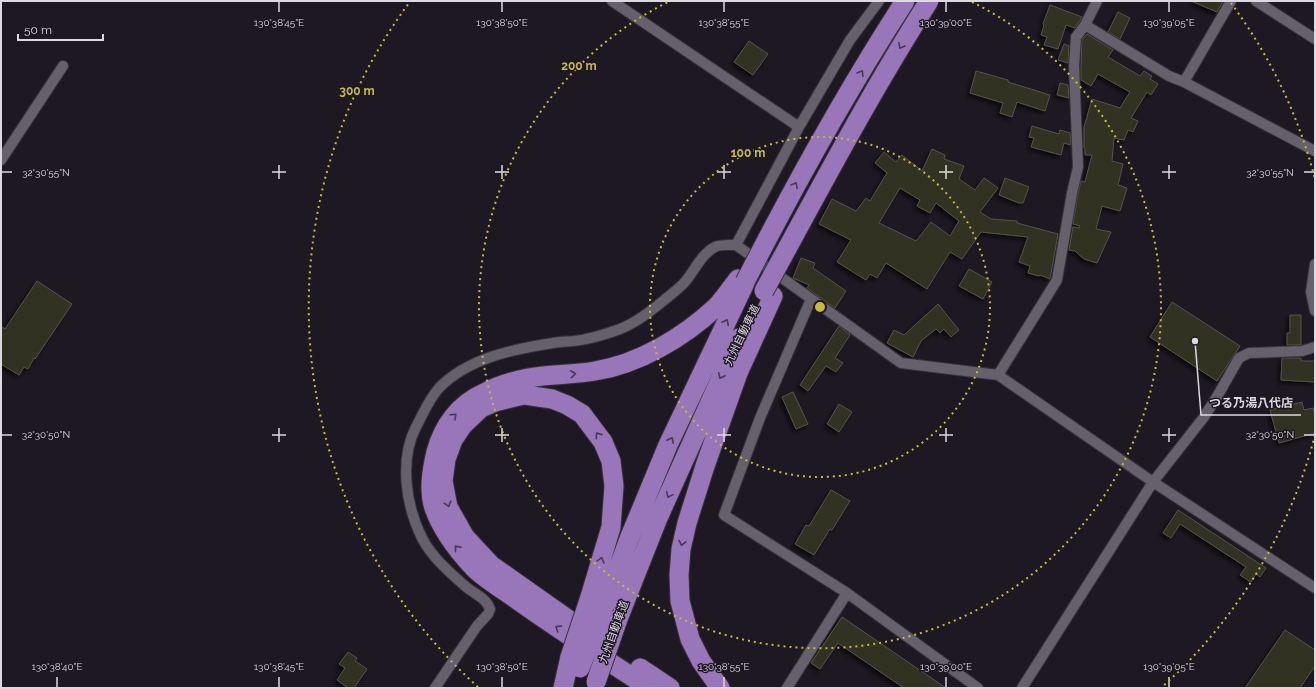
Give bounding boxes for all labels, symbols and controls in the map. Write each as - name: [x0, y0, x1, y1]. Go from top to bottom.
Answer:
- scale bar: [18, 16, 103, 42]
- text: 130°38'45"E: [254, 17, 304, 28]
- text: 130°38'50"E: [476, 17, 528, 28]
- text: 130°38'55"E: [699, 17, 750, 28]
- text: 130°39'00"E: [920, 17, 972, 28]
- text: 130°39'05"E: [1143, 17, 1195, 28]
- text: 50 m: [24, 23, 52, 37]
- one-way arrow: [898, 42, 905, 49]
- text: 200 m: [561, 59, 597, 73]
- one-way arrow: [856, 70, 863, 77]
- text: 300 m: [339, 84, 375, 98]
- text: 100 m: [731, 146, 765, 160]
- text: 32°30'55"N: [22, 167, 70, 178]
- text: 32°30'55"N: [1246, 167, 1294, 178]
- one-way arrow: [791, 182, 798, 190]
- centre of rings: [813, 300, 827, 314]
- street label: 九州自動車道: [722, 302, 762, 368]
- one-way arrow: [721, 319, 729, 326]
- one-way arrow: [570, 370, 576, 379]
- one-way arrow: [718, 373, 726, 380]
- callout: つる乃湯八代店: [1201, 391, 1301, 415]
- text: つる乃湯八代店: [1209, 396, 1293, 410]
- one-way arrow: [449, 413, 457, 421]
- text: 32°30'50"N: [22, 429, 70, 440]
- text: 32°30'50"N: [1246, 429, 1294, 440]
- one-way arrow: [595, 432, 603, 439]
- one-way arrow: [666, 436, 674, 444]
- one-way arrow: [665, 491, 673, 498]
- one-way arrow: [443, 500, 452, 507]
- one-way arrow: [679, 540, 687, 546]
- one-way arrow: [455, 545, 462, 552]
- one-way arrow: [596, 557, 605, 564]
- street label: 九州自動車道: [597, 599, 631, 665]
- one-way arrow: [555, 626, 562, 633]
- text: 130°38'40"E: [31, 661, 83, 672]
- text: 130°38'45"E: [254, 661, 304, 672]
- text: 130°38'50"E: [476, 661, 528, 672]
- text: 130°38'55"E: [699, 661, 750, 672]
- text: 130°39'00"E: [920, 661, 972, 672]
- text: 130°39'05"E: [1143, 661, 1195, 672]

